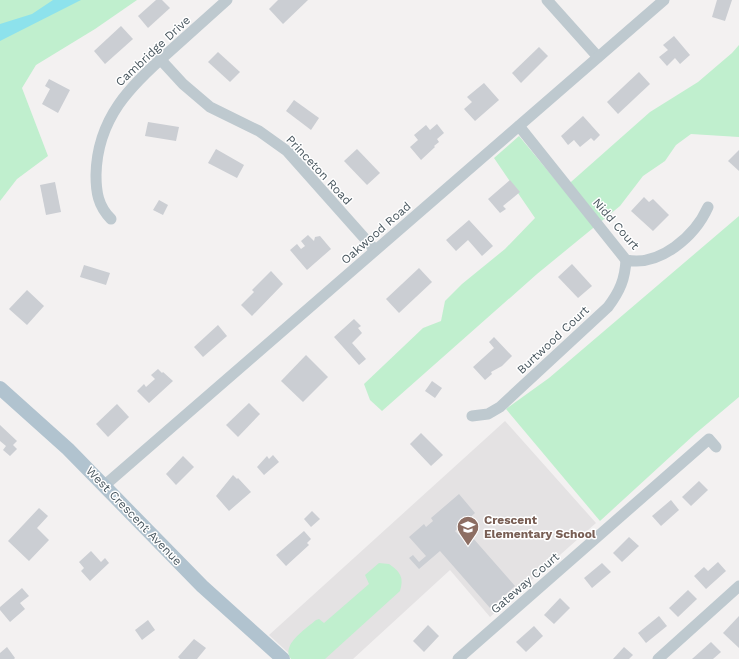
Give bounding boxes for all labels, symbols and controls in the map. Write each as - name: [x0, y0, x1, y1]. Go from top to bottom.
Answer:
- street label: Cambridge Drive: [113, 13, 193, 89]
- street label: Princeton Road: [283, 133, 355, 207]
- street label: Nidd Court: [590, 195, 642, 253]
- street label: Oakwood Road: [338, 199, 414, 267]
- street label: Burtwood Court: [514, 303, 592, 377]
- street label: West Crescent Avenue: [83, 464, 185, 568]
- place label: Crescent Elementary School: [484, 513, 596, 541]
- school or university icon: Crescent Elementary School: [455, 514, 481, 547]
- street label: Gateway Court: [488, 550, 562, 616]

